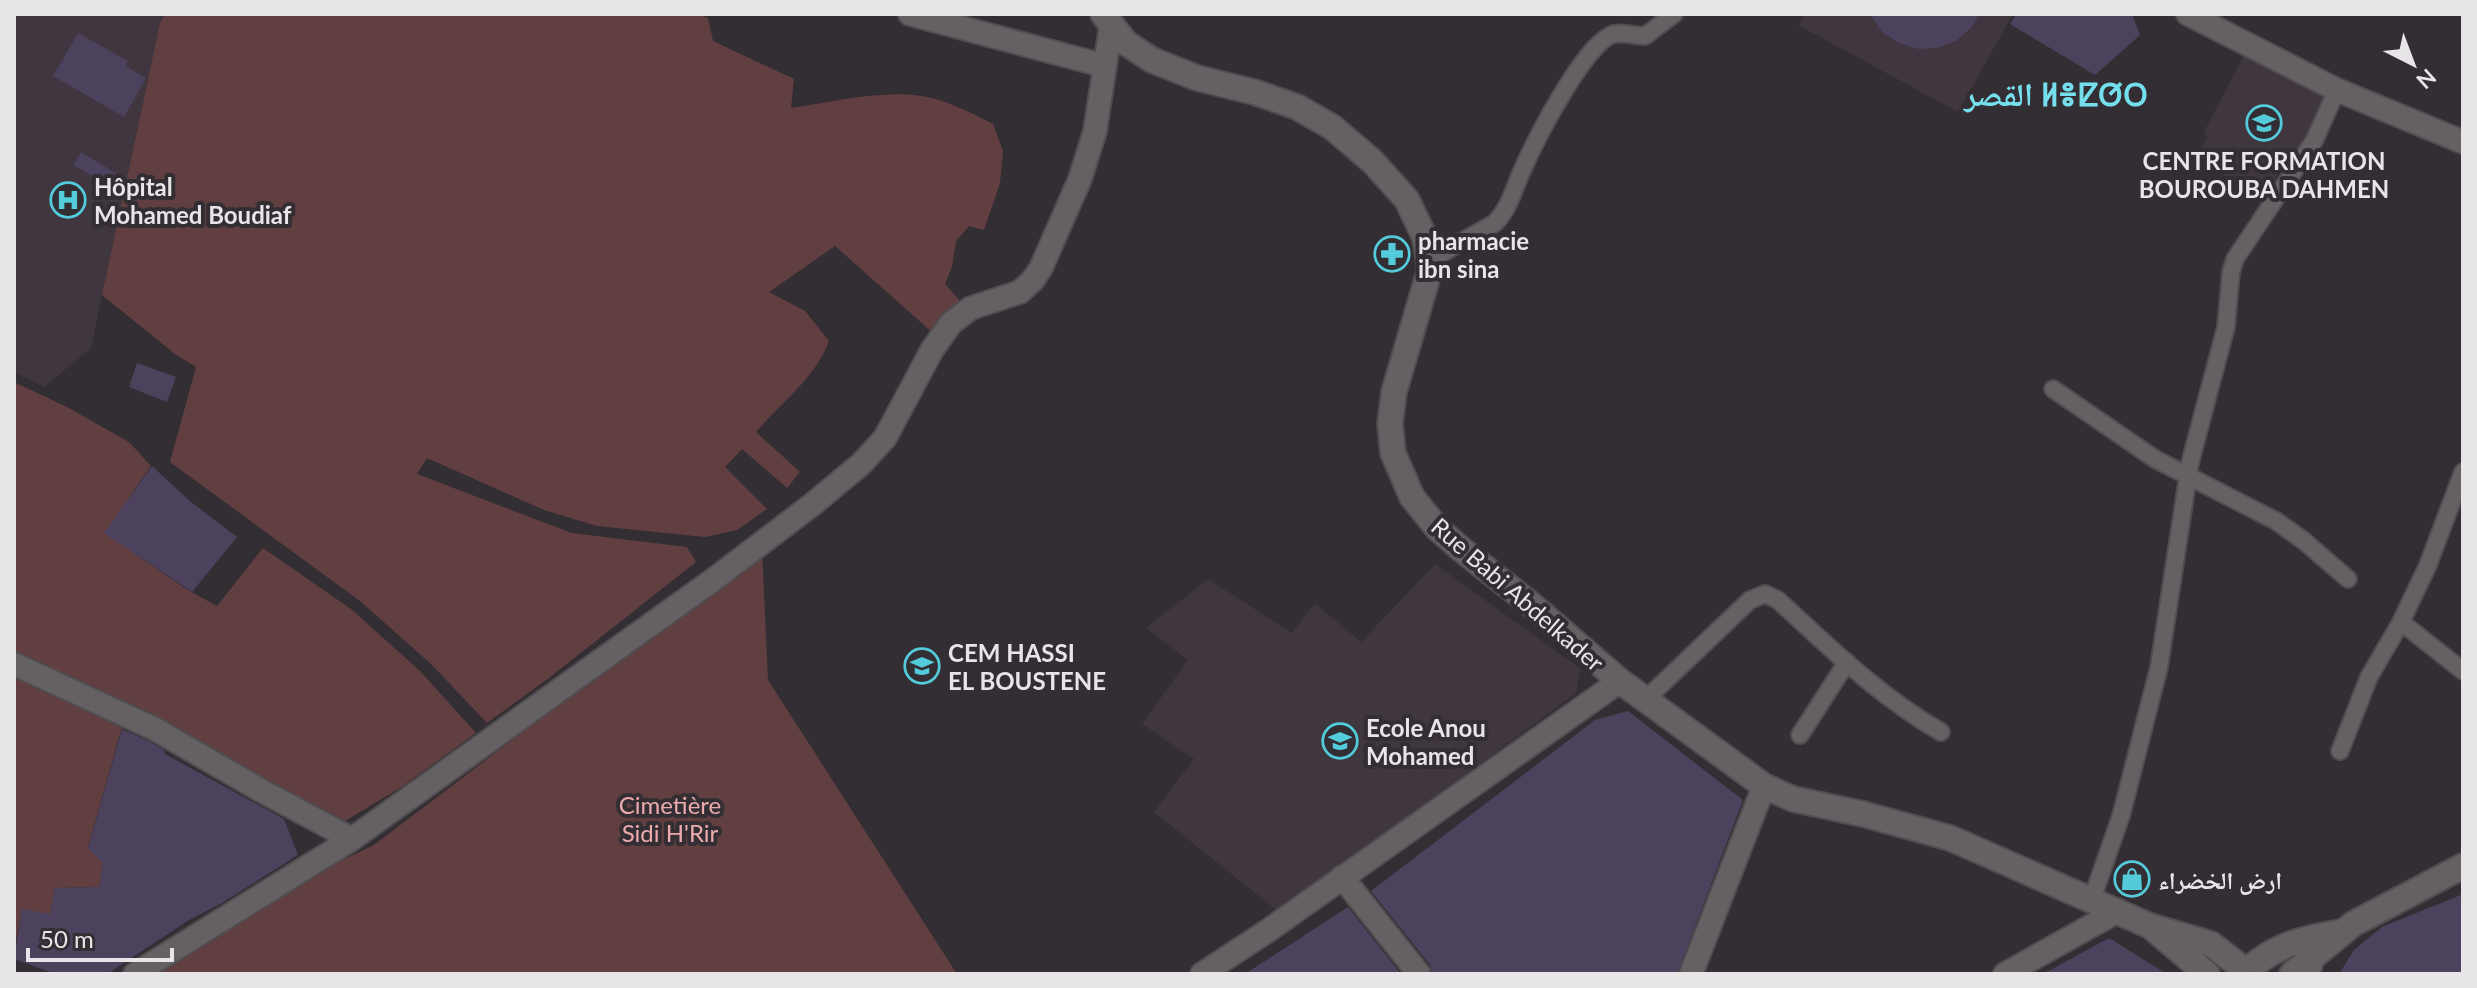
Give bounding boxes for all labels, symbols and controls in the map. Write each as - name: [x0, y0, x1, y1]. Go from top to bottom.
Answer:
- north arrow: [2373, 24, 2453, 104]
- text: N: [2411, 64, 2442, 95]
- district label: القصر ⵍⴻⵇⵚⵔ: [1962, 74, 2148, 113]
- school or university icon: CENTRE FORMATION BOUROUBA DAHMEN: [2245, 104, 2283, 142]
- place label: CENTRE FORMATION BOUROUBA DAHMEN: [2139, 146, 2389, 203]
- place label: Hôpital Mohamed Boudiaf: [94, 172, 292, 229]
- hospital icon: Hôpital Mohamed Boudiaf: [49, 181, 87, 219]
- place label: pharmacie ibn sina: [1418, 226, 1529, 283]
- pharmacy icon: pharmacie ibn sina: [1373, 235, 1411, 273]
- street label: Rue Babi Abdelkader: [1426, 511, 1610, 677]
- place label: CEM HASSI EL BOUSTENE: [948, 638, 1106, 695]
- school or university icon: CEM HASSI EL BOUSTENE: [903, 647, 941, 685]
- place label: Ecole Anou Mohamed: [1366, 713, 1486, 770]
- school or university icon: Ecole Anou Mohamed: [1321, 722, 1359, 760]
- park label: Cimetière Sidi H'Rir: [619, 790, 721, 847]
- shop icon: ارض الخضراء: [2113, 860, 2151, 898]
- place label: ارض الخضراء: [2158, 865, 2282, 895]
- scale bar: [28, 912, 172, 962]
- text: 50 m: [40, 924, 94, 953]

